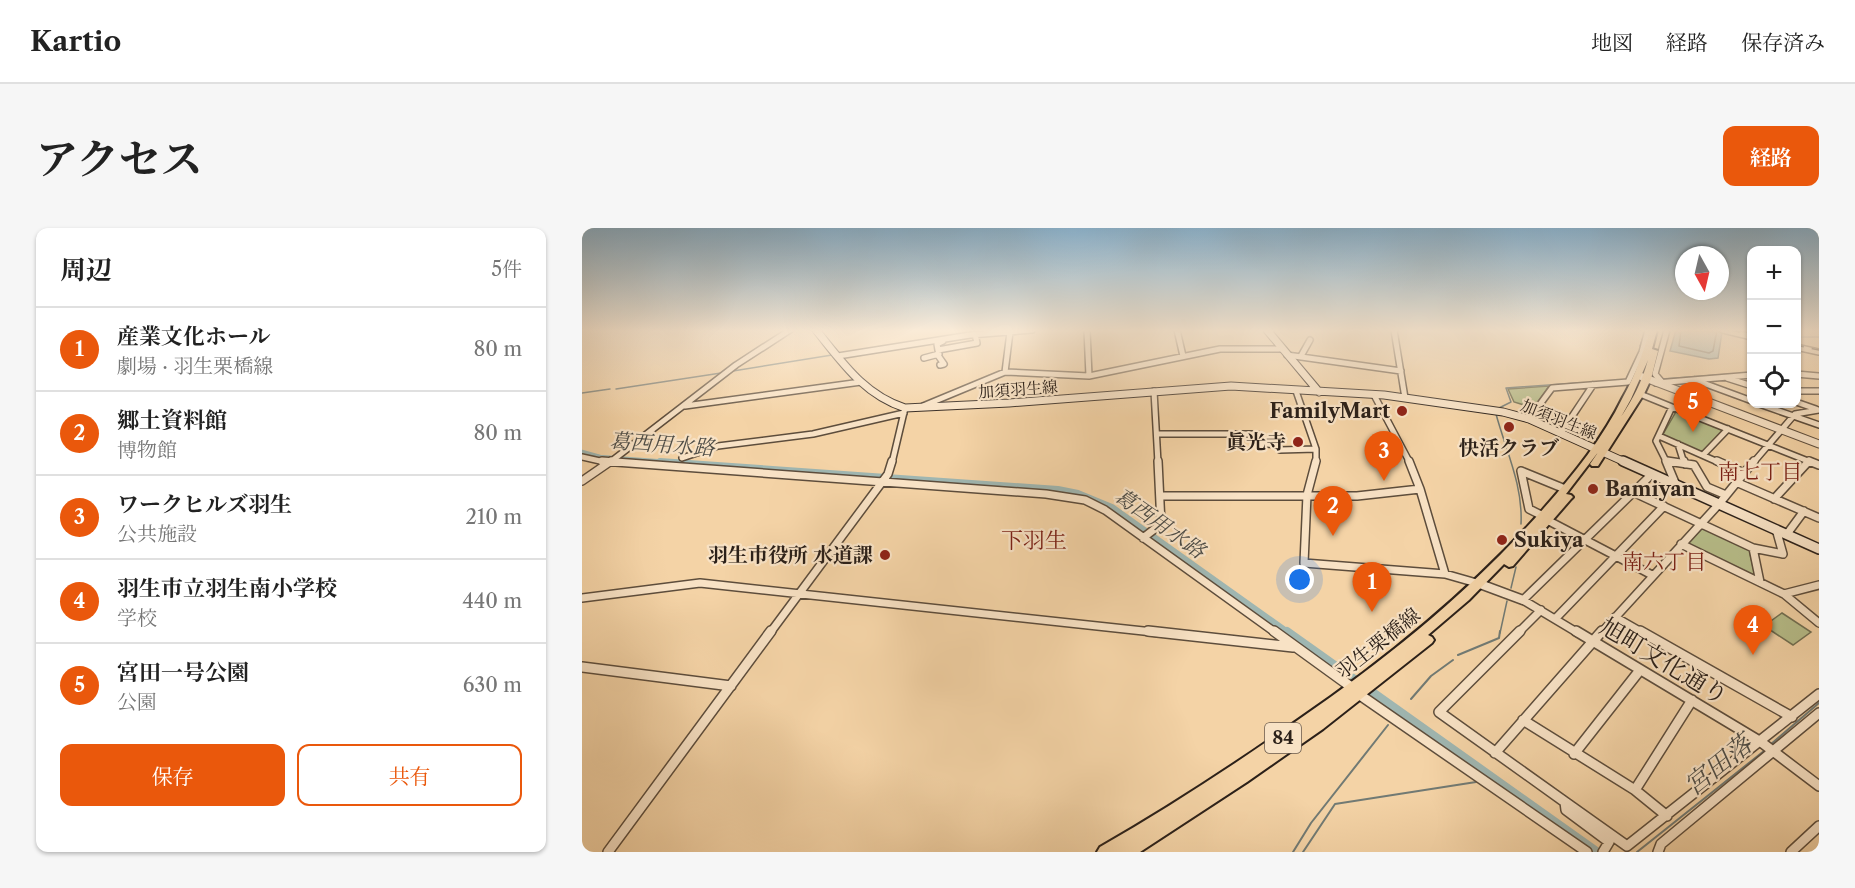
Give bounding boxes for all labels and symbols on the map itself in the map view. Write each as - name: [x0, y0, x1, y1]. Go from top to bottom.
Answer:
- north arrow: [1675, 246, 1729, 300]
- street label: 加須羽生線: [977, 376, 1059, 402]
- pin: 5: [1674, 382, 1712, 432]
- street label: 加須羽生線: [1518, 395, 1600, 443]
- place label: FamilyMart: [1269, 399, 1390, 423]
- marker: FamilyMart: [1395, 404, 1409, 418]
- marker: 快活クラブ: [1502, 420, 1516, 434]
- water label: 葛西用水路: [609, 428, 717, 460]
- place label: 眞光寺: [1226, 430, 1286, 454]
- pin: 3: [1364, 432, 1404, 481]
- marker: 眞光寺: [1291, 435, 1305, 449]
- place label: 快活クラブ: [1459, 436, 1559, 460]
- district label: 南七丁目: [1718, 459, 1802, 484]
- place label: Bamiyan: [1605, 477, 1696, 501]
- marker: Bamiyan: [1586, 482, 1600, 496]
- water label: 葛西用水路: [1110, 483, 1212, 564]
- pin: 2: [1314, 486, 1353, 536]
- district label: 下羽生: [1001, 527, 1067, 554]
- place label: Sukiya: [1514, 528, 1584, 552]
- marker: Sukiya: [1495, 533, 1509, 547]
- place label: 羽生市役所 水道課: [708, 543, 873, 567]
- marker: 羽生市役所 水道課: [878, 548, 892, 562]
- district label: 南六丁目: [1622, 549, 1706, 574]
- pin: 1: [1352, 562, 1392, 612]
- your location: [1285, 565, 1314, 594]
- street label: 羽生栗橋線: [1331, 603, 1425, 683]
- pin: 4: [1734, 606, 1772, 655]
- street label: 旭町文化通り: [1595, 611, 1733, 711]
- road number: 84: [1265, 723, 1301, 753]
- water label: 宮田落: [1678, 726, 1761, 802]

